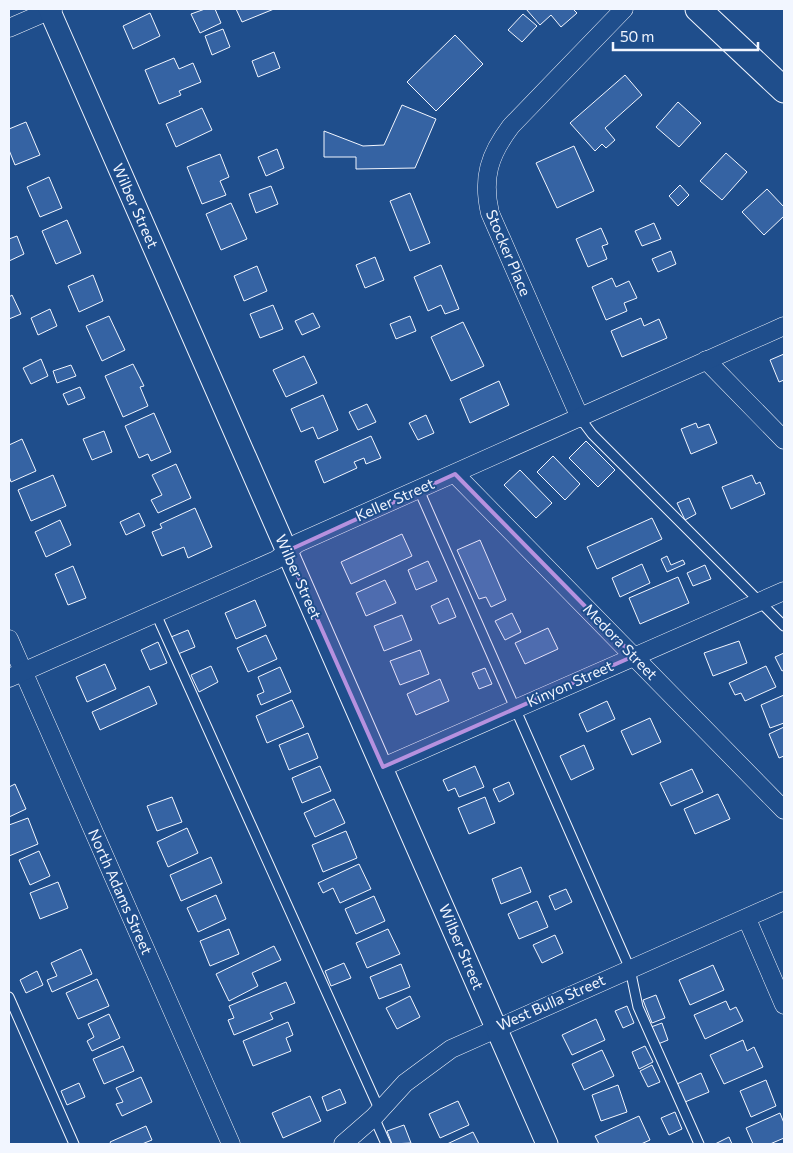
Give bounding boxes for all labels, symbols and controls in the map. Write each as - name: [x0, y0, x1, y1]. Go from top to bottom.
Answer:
- scale bar: [613, 20, 758, 52]
- text: 50 m: [620, 27, 654, 45]
- street label: Wilber Street: [109, 160, 163, 251]
- street label: Stocker Place: [483, 207, 535, 299]
- street label: Keller Street: [352, 474, 437, 524]
- street label: Wilber Street: [272, 531, 326, 622]
- street label: Medora Street: [580, 600, 662, 683]
- street label: Kinyon Street: [524, 656, 616, 710]
- street label: North Adams Street: [85, 826, 157, 957]
- street label: Wilber Street: [436, 901, 488, 992]
- street label: West Bulla Street: [494, 970, 608, 1034]

